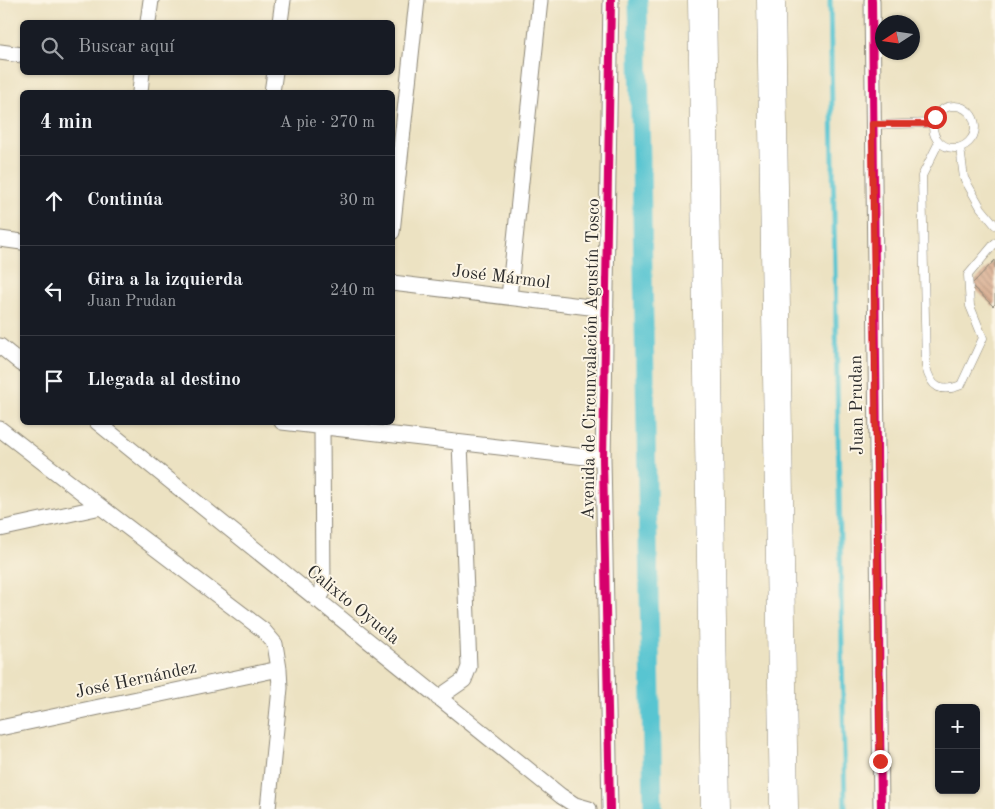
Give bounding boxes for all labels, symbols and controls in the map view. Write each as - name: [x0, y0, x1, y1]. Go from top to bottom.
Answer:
- north arrow: [875, 15, 920, 60]
- search box: [20, 20, 395, 75]
- icon: search: [38, 34, 66, 62]
- text: Buscar aquí: [78, 38, 174, 57]
- route start: [924, 106, 947, 129]
- text: 4 min: [40, 112, 93, 133]
- text: A pie · 270 m: [280, 115, 375, 131]
- icon: ahead: [40, 187, 68, 215]
- text: Continúa: [87, 191, 163, 210]
- text: 30 m: [339, 193, 375, 209]
- street label: Avenida de Circunvalación Agustín Tosco: [579, 198, 603, 520]
- street label: José Mármol: [451, 262, 551, 292]
- text: Gira a la izquierda: [87, 271, 243, 290]
- icon: left: [40, 277, 68, 305]
- text: 240 m: [330, 283, 375, 299]
- text: Juan Prudan: [87, 294, 176, 310]
- street label: Juan Prudan: [847, 354, 867, 455]
- icon: arrive: [40, 367, 68, 395]
- text: Llegada al destino: [87, 371, 241, 390]
- street label: Calixto Oyuela: [303, 562, 403, 648]
- street label: José Hernández: [74, 658, 198, 702]
- map controls: [935, 704, 980, 794]
- button: +: [935, 704, 980, 749]
- button: −: [935, 749, 980, 794]
- route end: [869, 750, 892, 773]

